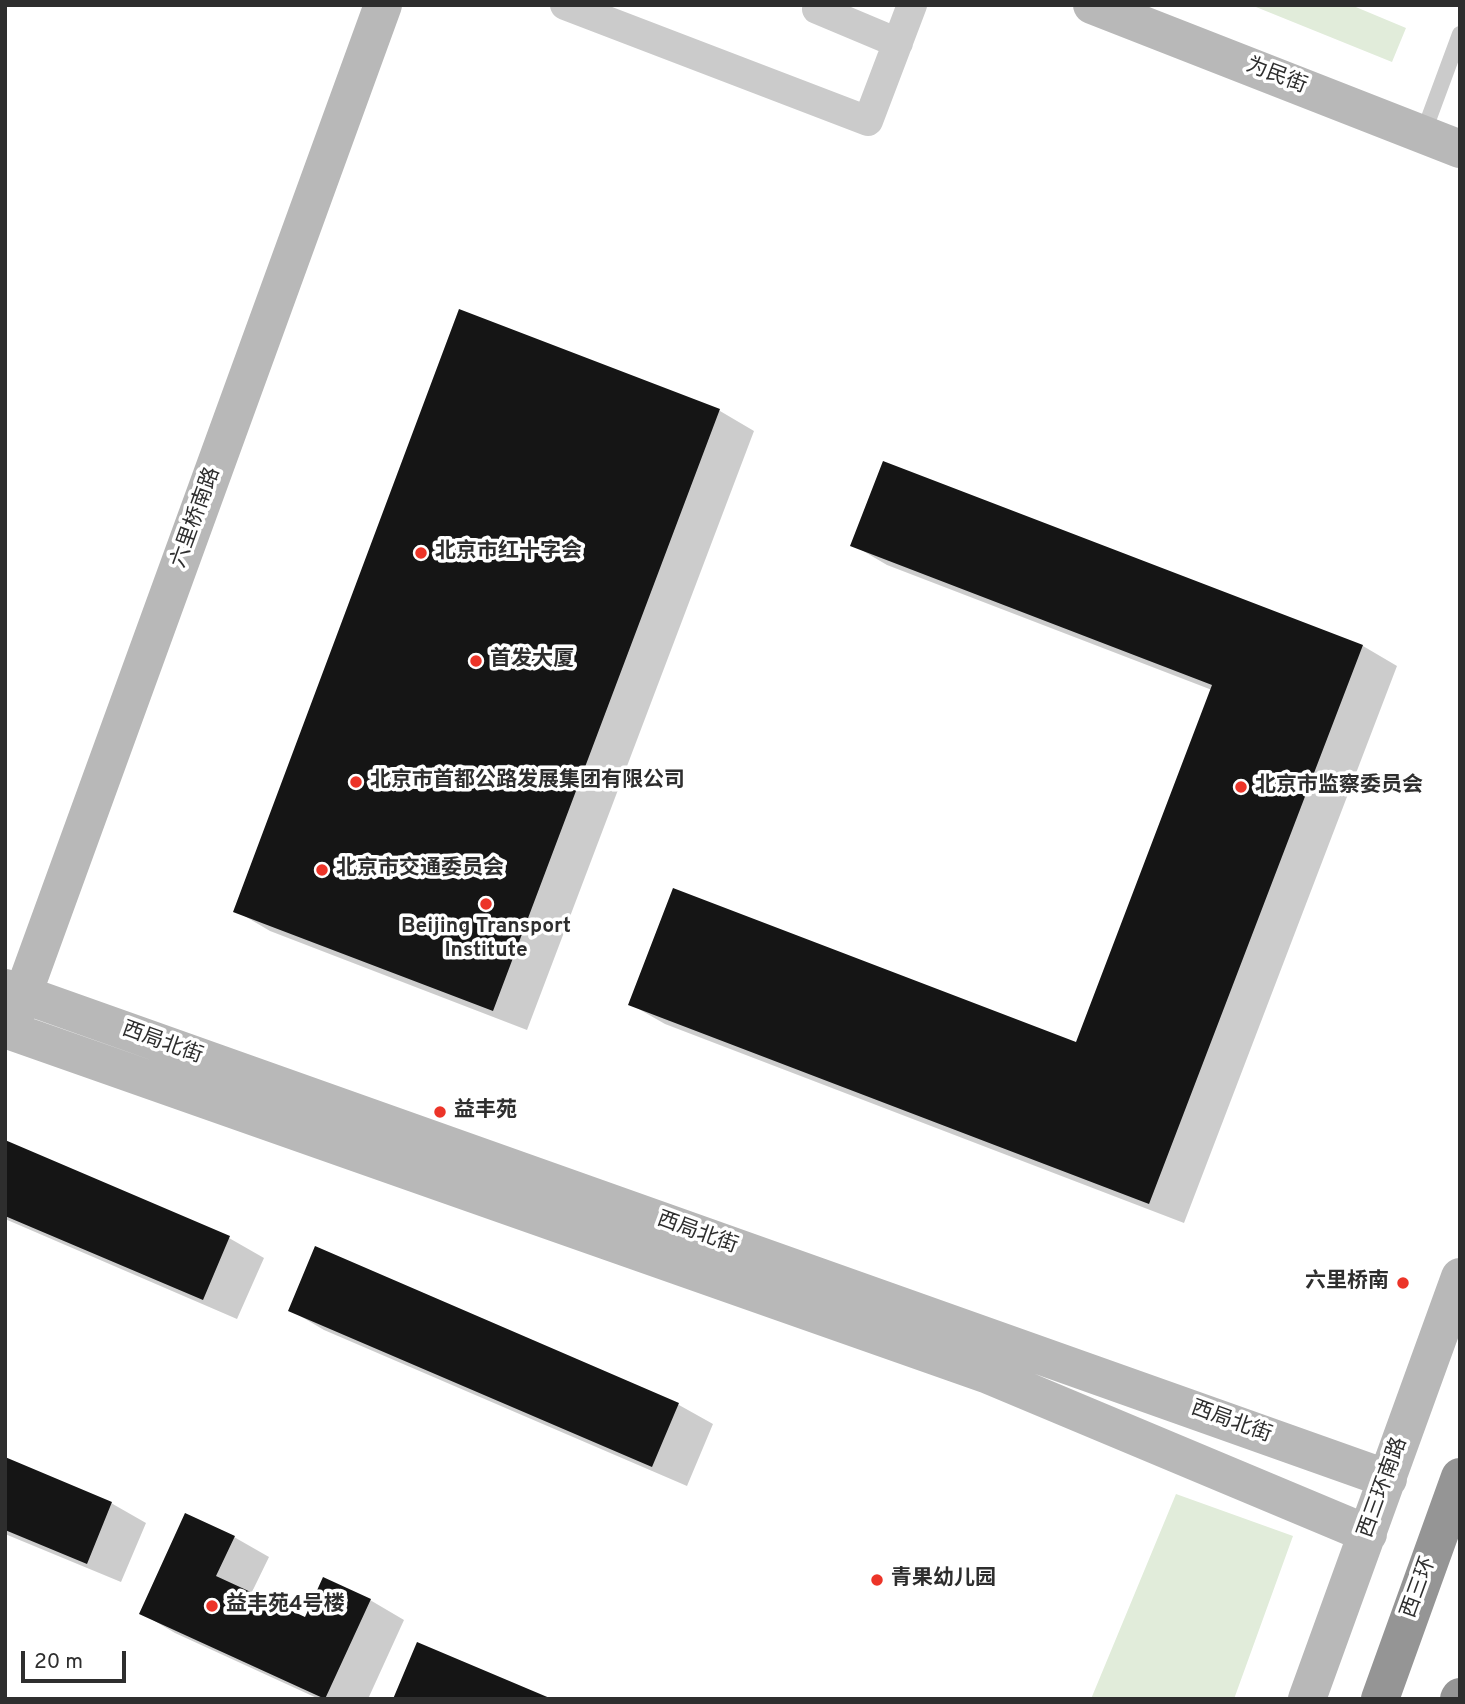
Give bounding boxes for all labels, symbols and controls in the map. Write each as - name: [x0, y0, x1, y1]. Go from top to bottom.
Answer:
- street label: 为民街: [1242, 54, 1310, 100]
- street label: 六里桥南路: [167, 464, 227, 572]
- place label: 北京市红十字会: [435, 540, 582, 566]
- marker: 北京市红十字会: [413, 545, 429, 561]
- place label: 首发大厦: [490, 648, 574, 674]
- marker: 首发大厦: [468, 653, 484, 669]
- place label: 北京市首都公路发展集团有限公司: [370, 769, 685, 795]
- marker: 北京市首都公路发展集团有限公司: [348, 774, 364, 790]
- place label: 北京市监察委员会: [1255, 774, 1423, 800]
- marker: 北京市监察委员会: [1233, 779, 1249, 795]
- place label: 北京市交通委员会: [336, 857, 504, 883]
- marker: 北京市交通委员会: [314, 862, 330, 878]
- marker: Beijing Transport Institute: [478, 896, 494, 912]
- place label: Beijing Transport Institute: [401, 915, 571, 965]
- street label: 西局北街: [118, 1018, 206, 1070]
- place label: 益丰苑: [454, 1099, 517, 1125]
- marker: 益丰苑: [432, 1104, 448, 1120]
- street label: 西局北街: [653, 1208, 741, 1260]
- place label: 六里桥南: [1305, 1270, 1389, 1296]
- marker: 六里桥南: [1395, 1275, 1411, 1291]
- street label: 西局北街: [1187, 1397, 1275, 1449]
- street label: 西三环南路: [1354, 1434, 1414, 1542]
- street label: 西三环: [1397, 1554, 1443, 1622]
- place label: 青果幼儿园: [891, 1567, 996, 1593]
- marker: 青果幼儿园: [869, 1572, 885, 1588]
- place label: 益丰苑4号楼: [226, 1593, 344, 1619]
- marker: 益丰苑4号楼: [204, 1598, 220, 1614]
- scale bar: [24, 1638, 130, 1682]
- text: 20 m: [34, 1649, 83, 1676]

